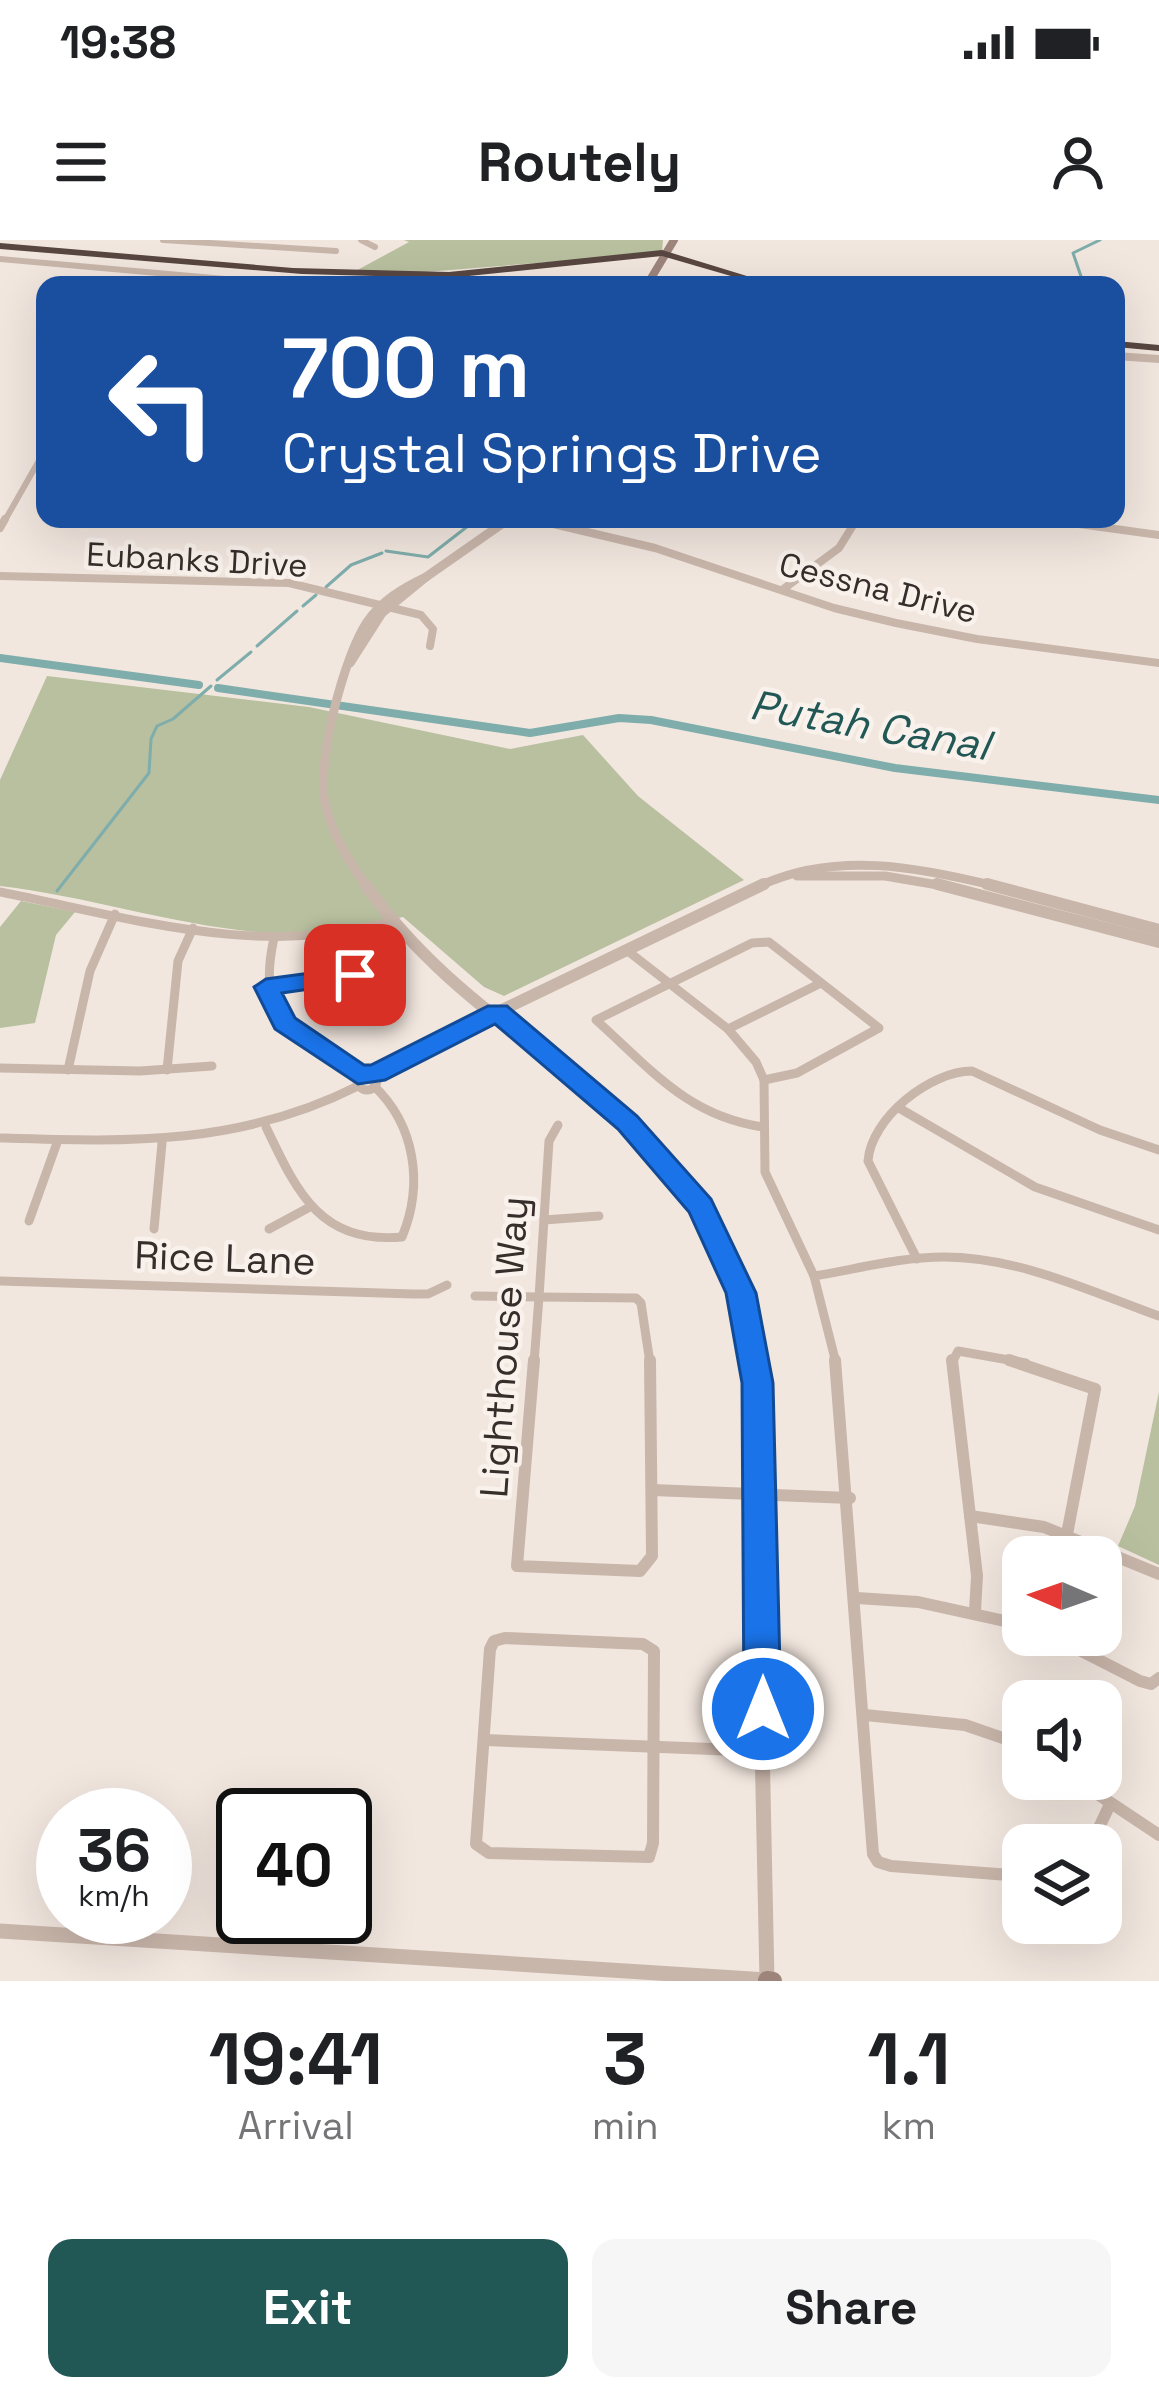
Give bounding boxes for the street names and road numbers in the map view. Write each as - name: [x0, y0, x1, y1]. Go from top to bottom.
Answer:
- street label: Eubanks Drive: [85, 533, 309, 587]
- street label: Cessna Drive: [775, 543, 981, 633]
- street label: Lighthouse Way: [469, 1195, 539, 1499]
- street label: Rice Lane: [134, 1230, 316, 1286]

